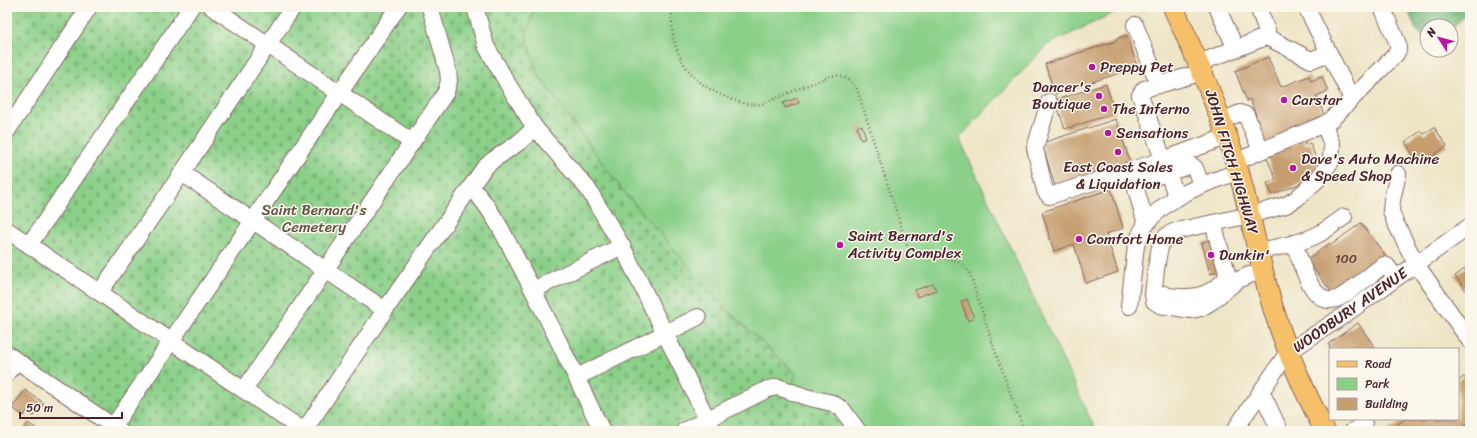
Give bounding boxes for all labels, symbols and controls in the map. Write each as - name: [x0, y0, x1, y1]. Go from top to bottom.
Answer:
- north arrow: [1419, 18, 1459, 58]
- text: N: [1421, 23, 1441, 42]
- place label: Preppy Pet: [1100, 54, 1174, 80]
- marker: Preppy Pet: [1087, 62, 1097, 72]
- place label: Dancer's Boutique: [1032, 74, 1091, 117]
- street label: JOHN FITCH HIGHWAY: [1197, 85, 1267, 238]
- place label: Carstar: [1292, 87, 1343, 113]
- marker: Dancer's Boutique: [1094, 91, 1104, 101]
- marker: Carstar: [1279, 95, 1289, 105]
- place label: The Inferno: [1112, 96, 1190, 122]
- marker: The Inferno: [1099, 104, 1109, 114]
- place label: Sensations: [1116, 120, 1189, 146]
- marker: Sensations: [1103, 128, 1113, 138]
- place label: Dave's Auto Machine & Speed Shop: [1301, 146, 1439, 189]
- marker: East Coast Sales & Liquidation: [1113, 147, 1123, 157]
- place label: East Coast Sales & Liquidation: [1063, 154, 1174, 197]
- marker: Dave's Auto Machine & Speed Shop: [1288, 163, 1298, 173]
- park label: Saint Bernard's Cemetery: [262, 197, 367, 240]
- place label: Saint Bernard's Activity Complex: [847, 223, 962, 266]
- place label: Comfort Home: [1087, 226, 1184, 252]
- marker: Comfort Home: [1074, 234, 1084, 244]
- marker: Saint Bernard's Activity Complex: [835, 240, 845, 250]
- place label: Dunkin': [1219, 242, 1270, 268]
- house number: 100: [1335, 247, 1357, 270]
- marker: Dunkin': [1206, 250, 1216, 260]
- street label: WOODBURY AVENUE: [1287, 259, 1414, 360]
- legend: [1329, 348, 1459, 420]
- text: Road: [1365, 353, 1392, 375]
- text: Park: [1365, 373, 1390, 395]
- text: Building: [1365, 393, 1408, 415]
- scale bar: [20, 394, 122, 420]
- text: 50 m: [26, 397, 53, 419]

